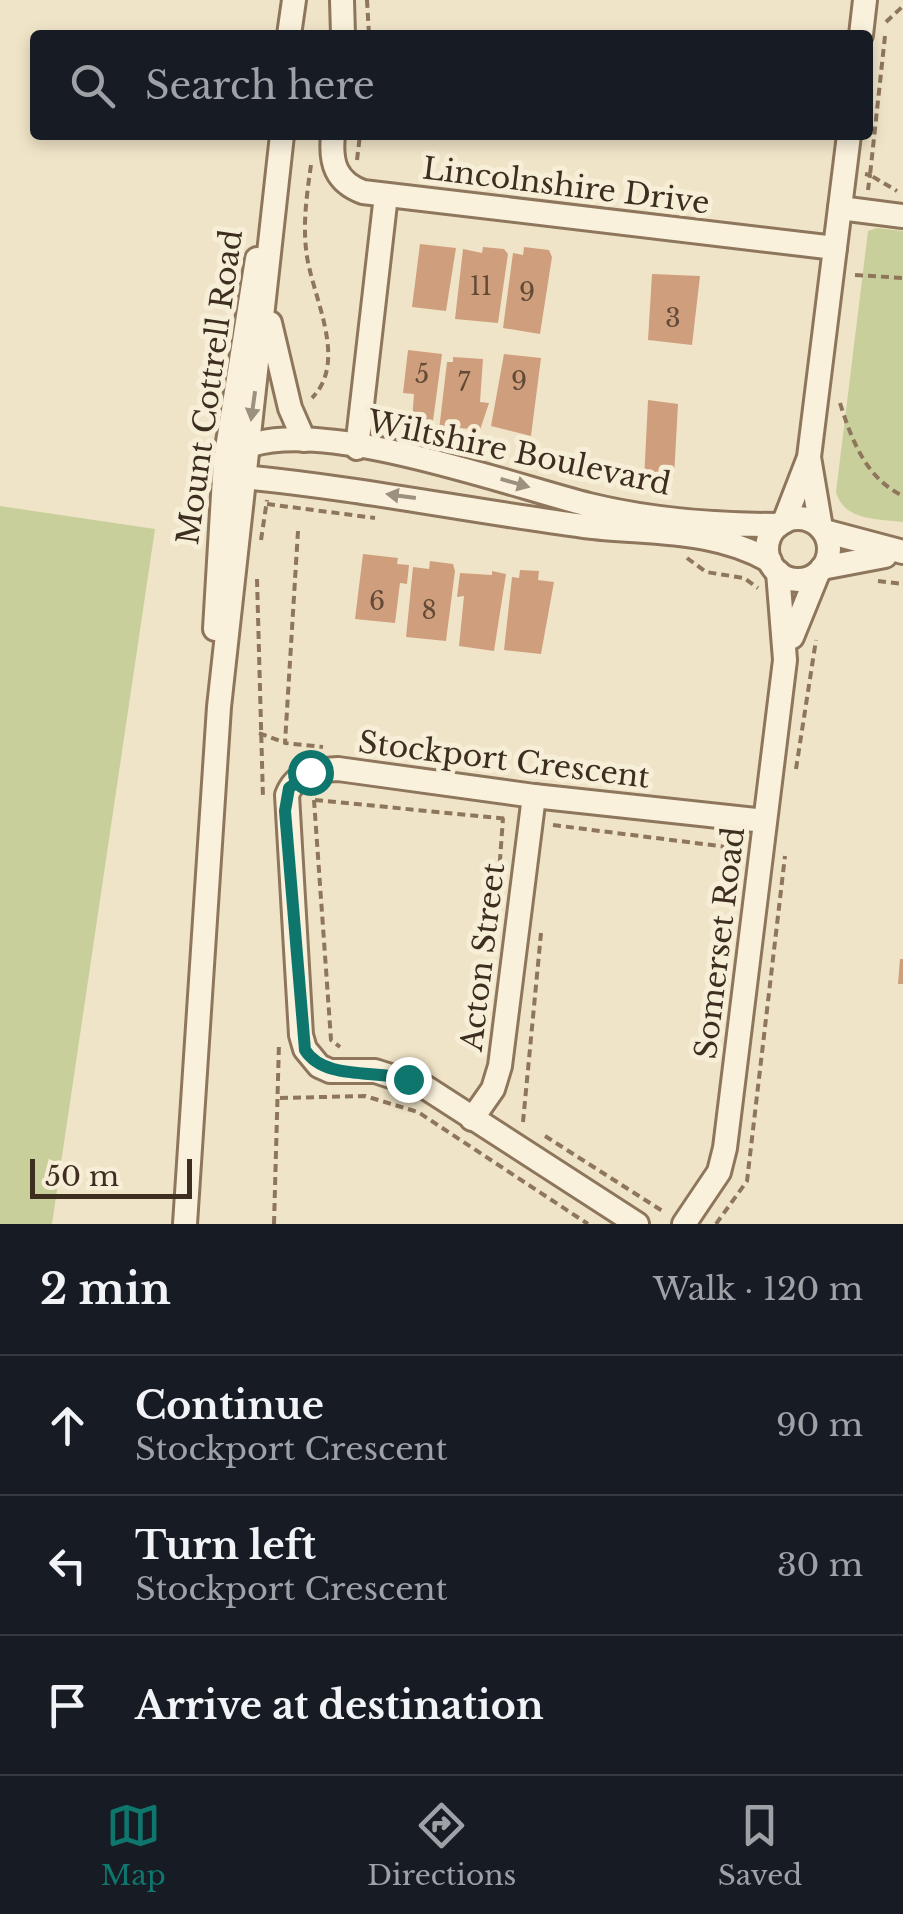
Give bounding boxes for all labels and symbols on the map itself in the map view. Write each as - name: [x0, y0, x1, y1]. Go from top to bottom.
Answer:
- street label: Lincolnshire Drive: [420, 150, 712, 221]
- street label: Mount Cottrell Road: [169, 227, 250, 547]
- house number: 11: [470, 271, 492, 302]
- house number: 9: [519, 277, 535, 308]
- house number: 3: [665, 303, 681, 334]
- house number: 5: [415, 359, 429, 390]
- house number: 9: [511, 366, 527, 397]
- house number: 7: [458, 367, 471, 398]
- one-way arrow: [245, 391, 261, 422]
- street label: Wiltshire Boulevard: [363, 402, 674, 503]
- one-way arrow: [500, 476, 530, 491]
- one-way arrow: [384, 488, 416, 504]
- house number: 6: [369, 586, 385, 617]
- house number: 8: [421, 595, 437, 626]
- street label: Stockport Crescent: [356, 723, 652, 796]
- route start: [288, 750, 334, 796]
- street label: Somerset Road: [687, 825, 752, 1061]
- street label: Acton Street: [452, 860, 512, 1054]
- route end: [386, 1057, 432, 1103]
- scale bar: [30, 1154, 192, 1198]

